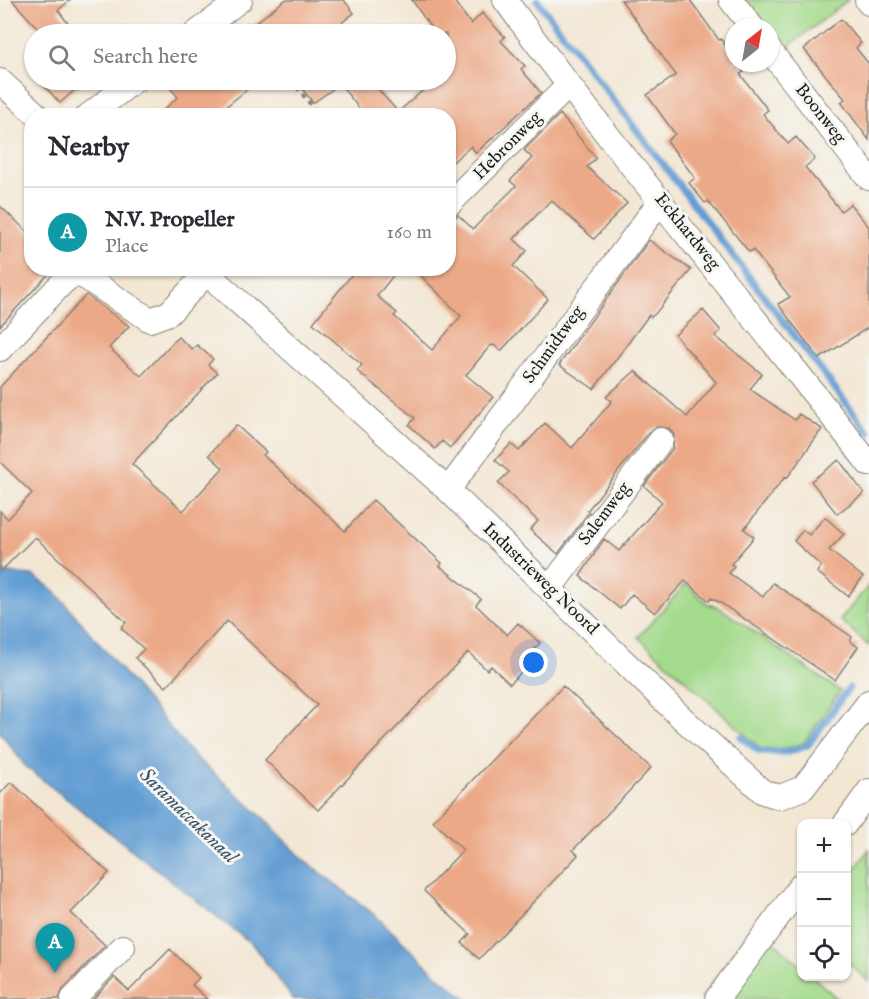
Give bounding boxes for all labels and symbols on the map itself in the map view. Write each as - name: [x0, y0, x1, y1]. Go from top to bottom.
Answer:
- north arrow: [725, 18, 779, 72]
- street label: Boonweg: [789, 79, 851, 149]
- street label: Hebronweg: [469, 106, 548, 185]
- street label: Eckhardweg: [649, 189, 725, 276]
- street label: Schmidtweg: [518, 301, 590, 388]
- street label: Salemweg: [574, 478, 636, 550]
- street label: Industrieweg Noord: [477, 518, 603, 641]
- your location: [519, 648, 548, 677]
- water label: Saramaccakanaal: [134, 763, 244, 871]
- pin: A: [36, 924, 74, 973]

